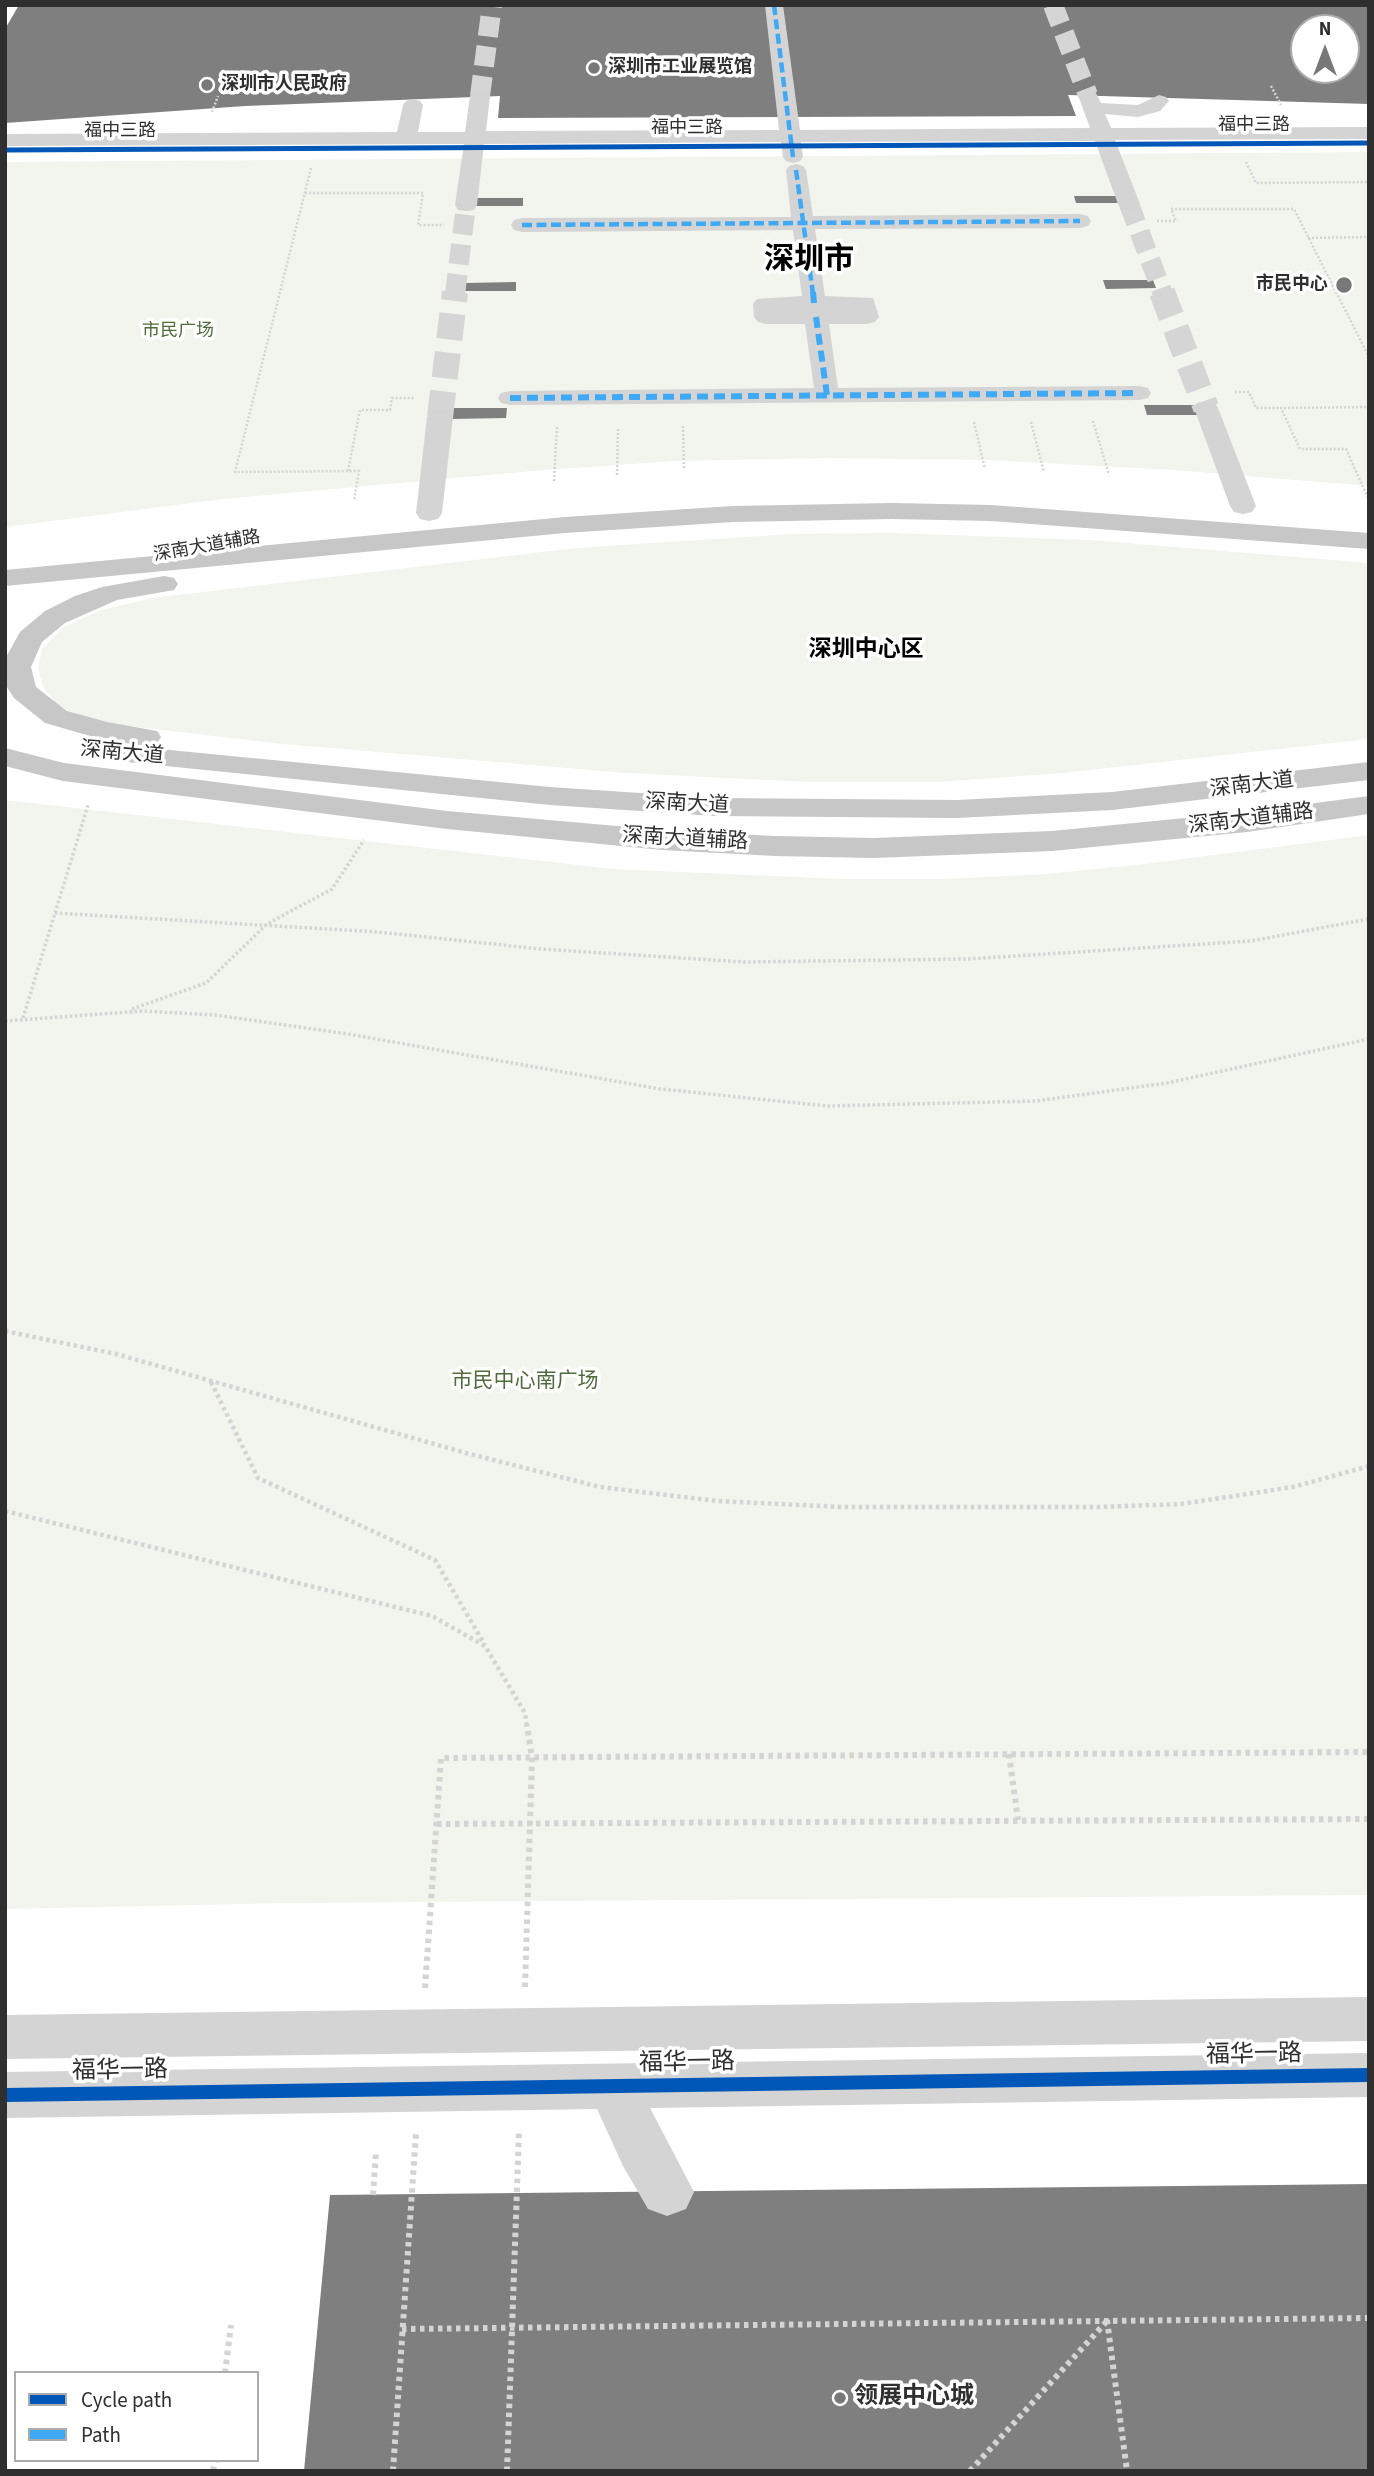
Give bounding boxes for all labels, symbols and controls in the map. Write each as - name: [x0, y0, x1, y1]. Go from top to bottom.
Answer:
- north arrow: [1290, 14, 1360, 84]
- text: N: [1319, 16, 1331, 43]
- place label: 深圳市工业展览馆: [608, 57, 752, 79]
- marker: 深圳市工业展览馆: [586, 60, 602, 76]
- place label: 深圳市人民政府: [221, 74, 347, 96]
- marker: 深圳市人民政府: [199, 77, 215, 93]
- street label: 福中三路: [1218, 115, 1290, 137]
- street label: 福中三路: [651, 118, 723, 140]
- street label: 福中三路: [84, 121, 156, 143]
- district label: 深圳市: [764, 243, 854, 279]
- place label: 市民中心: [1256, 274, 1328, 296]
- marker: 市民中心: [1334, 275, 1354, 295]
- park label: 市民广场: [142, 321, 214, 343]
- street label: 深南大道辅路: [152, 527, 262, 567]
- district label: 深圳中心区: [809, 637, 923, 665]
- street label: 深南大道: [79, 738, 165, 770]
- street label: 深南大道: [1209, 768, 1295, 804]
- street label: 深南大道: [644, 790, 730, 820]
- street label: 深南大道辅路: [1187, 800, 1315, 840]
- street label: 深南大道辅路: [621, 824, 749, 856]
- park label: 市民中心南广场: [452, 1369, 598, 1395]
- street label: 福华一路: [1206, 2041, 1302, 2071]
- street label: 福华一路: [639, 2049, 735, 2079]
- street label: 福华一路: [72, 2057, 168, 2087]
- legend: [14, 2371, 259, 2462]
- place label: 领展中心城: [854, 2384, 974, 2412]
- text: Cycle path: [81, 2385, 172, 2415]
- marker: 领展中心城: [832, 2390, 848, 2406]
- text: Path: [81, 2420, 121, 2450]

